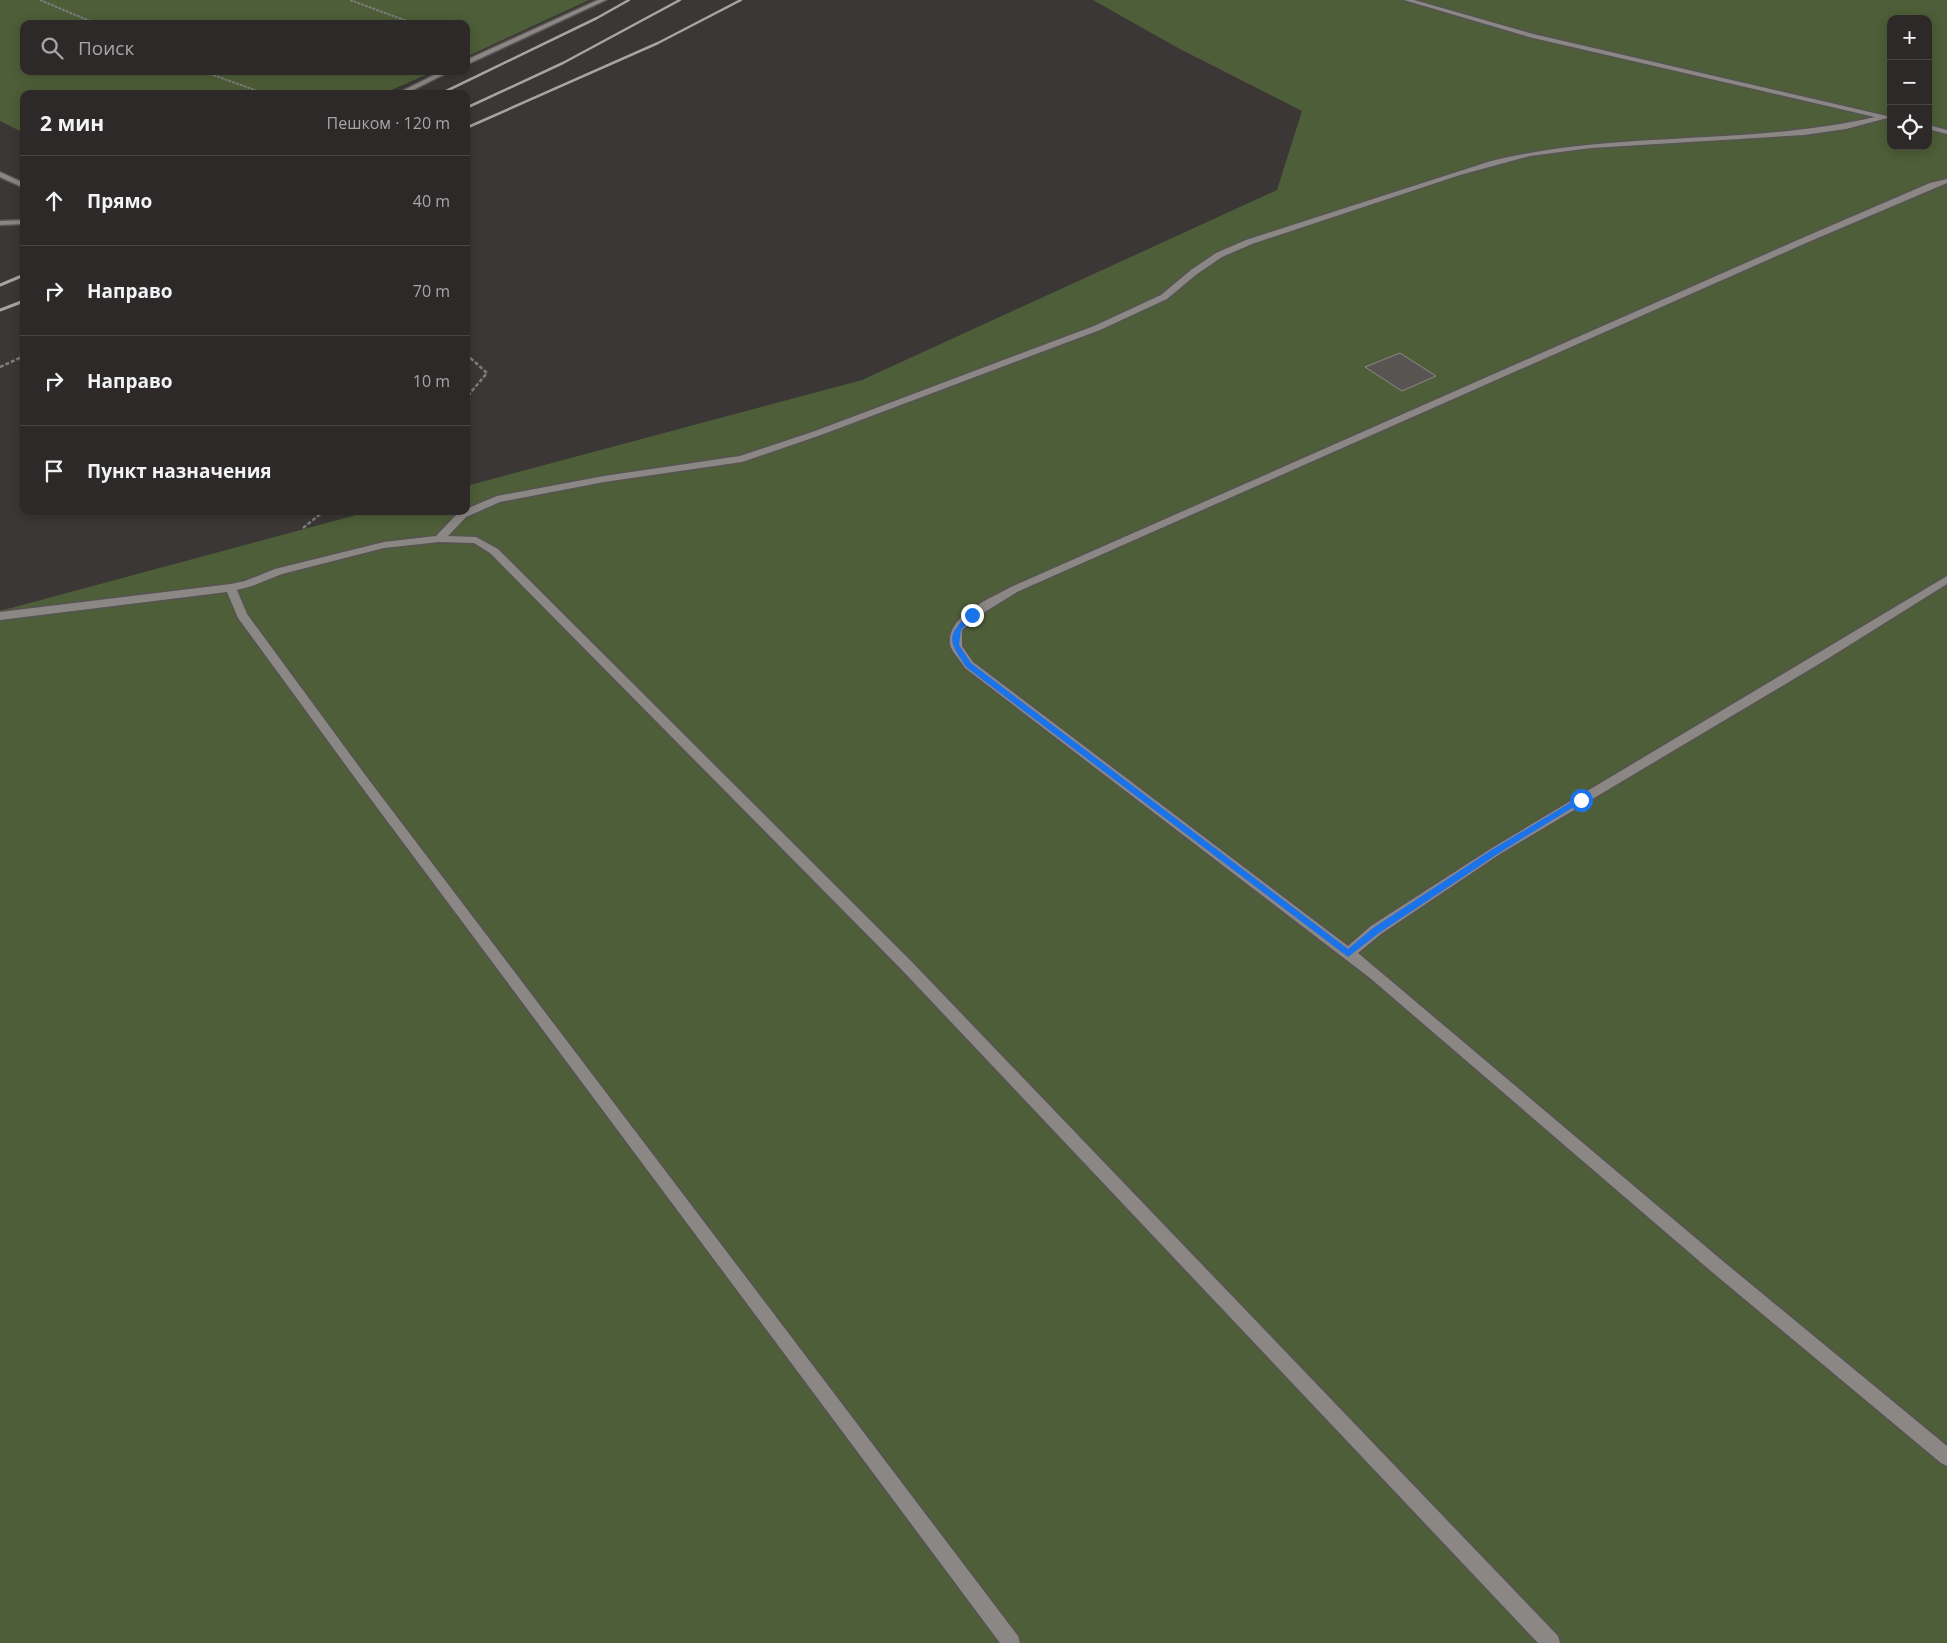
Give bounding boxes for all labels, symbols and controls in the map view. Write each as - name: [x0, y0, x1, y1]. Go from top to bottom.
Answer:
- map controls: [1887, 15, 1932, 150]
- button: +: [1887, 15, 1932, 60]
- search box: [20, 20, 470, 75]
- icon: search: [38, 34, 66, 62]
- text: Поиск: [78, 35, 134, 61]
- button: −: [1887, 60, 1932, 105]
- button: locate: [1887, 105, 1932, 150]
- text: 2 мин: [40, 109, 104, 137]
- text: Пешком · 120 m: [327, 112, 450, 134]
- icon: ahead: [40, 187, 68, 215]
- text: Прямо: [87, 188, 152, 214]
- text: 40 m: [413, 190, 450, 212]
- icon: right: [40, 277, 68, 305]
- text: Направо: [87, 278, 173, 304]
- text: 70 m: [413, 280, 450, 302]
- icon: right: [40, 367, 68, 395]
- text: Направо: [87, 368, 173, 394]
- text: 10 m: [413, 370, 450, 392]
- icon: arrive: [40, 457, 68, 485]
- text: Пункт назначения: [87, 458, 272, 484]
- route end: [961, 604, 984, 627]
- route start: [1570, 789, 1593, 812]

